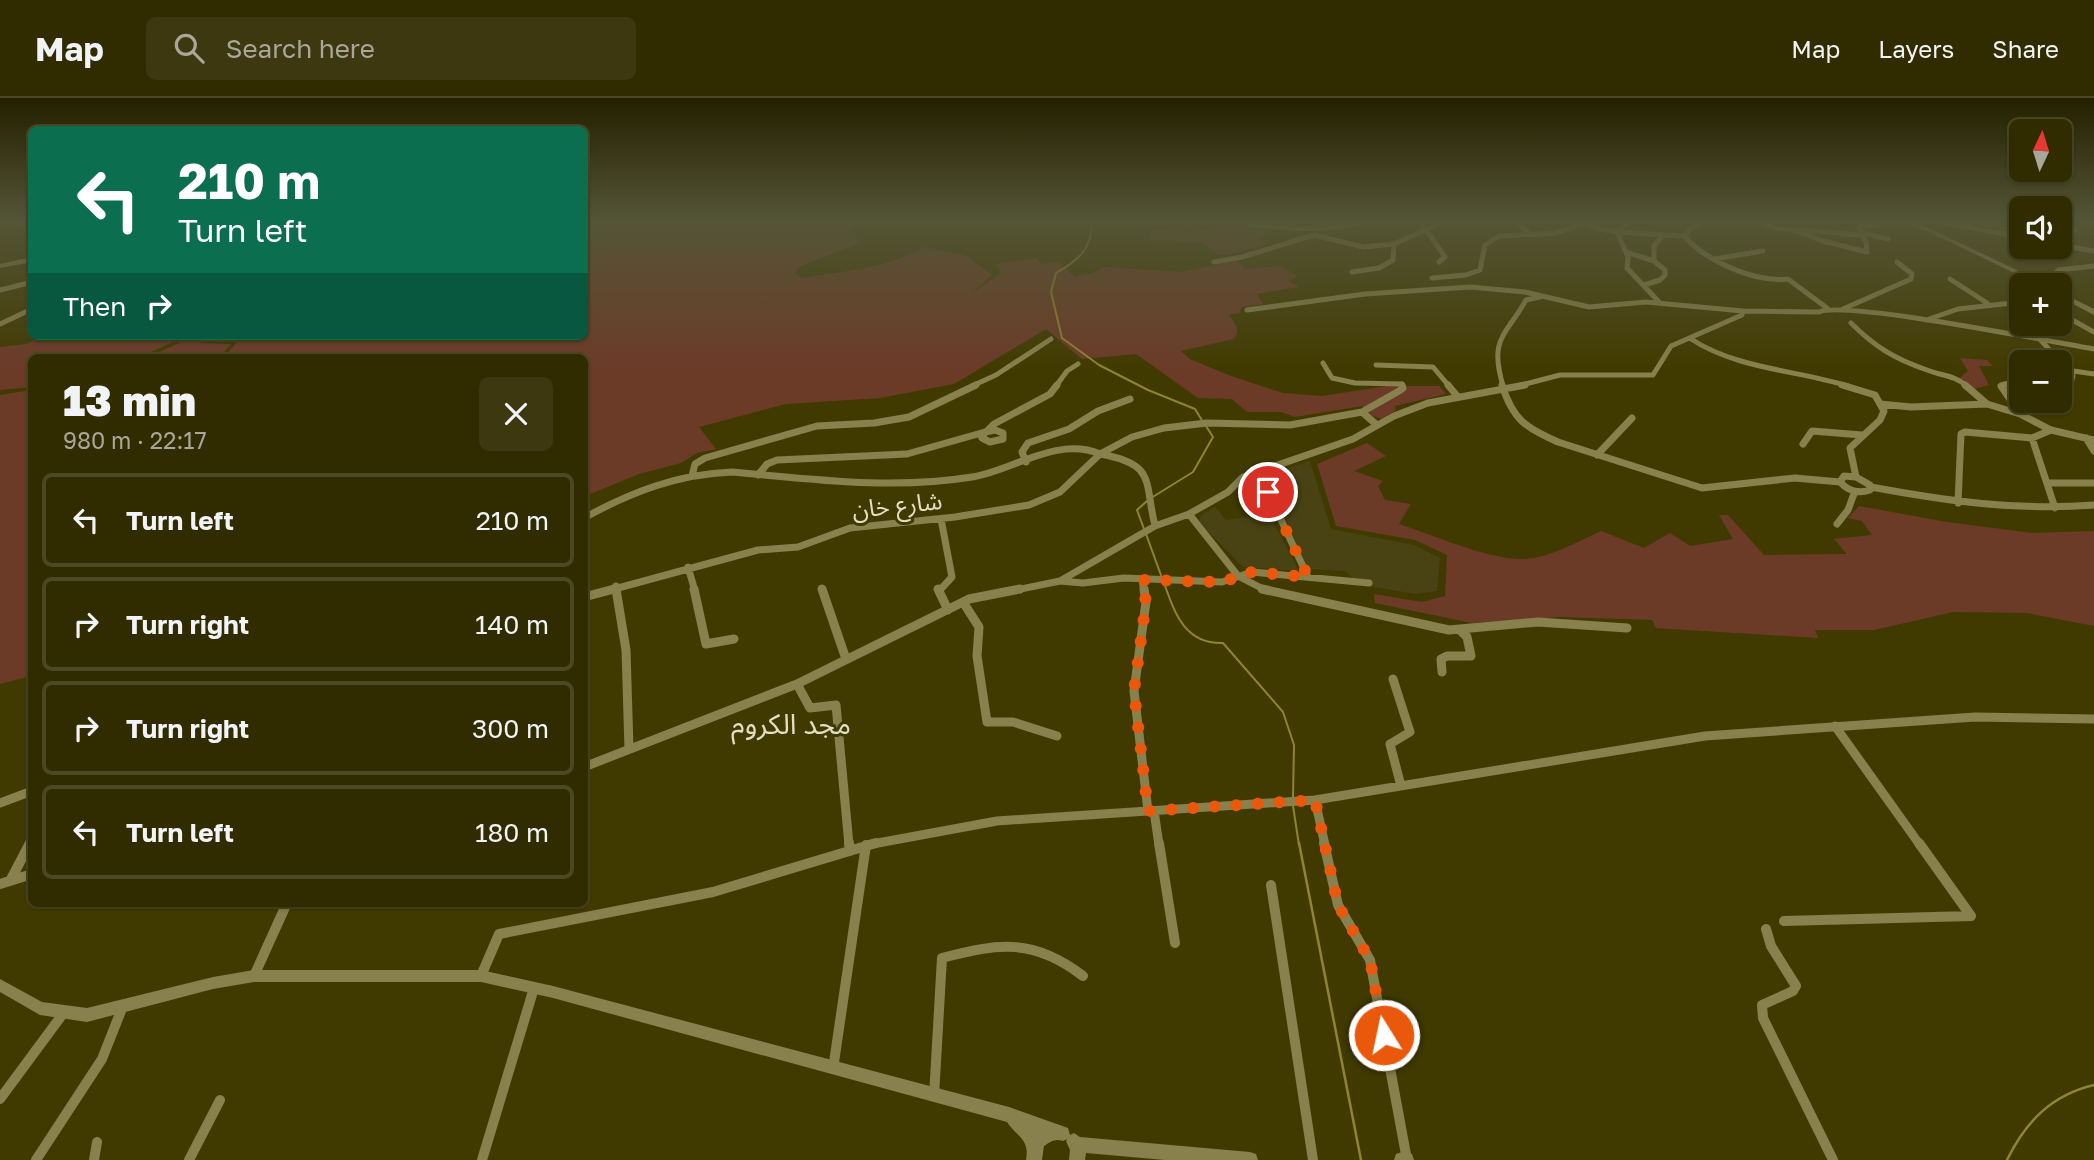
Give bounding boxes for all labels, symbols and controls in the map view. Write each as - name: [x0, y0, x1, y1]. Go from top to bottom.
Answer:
- search box: [146, 17, 636, 80]
- text: Map: [35, 29, 104, 68]
- icon: search: [170, 29, 208, 67]
- text: Search here: [226, 33, 375, 64]
- text: Map: [1791, 34, 1840, 63]
- text: Layers: [1878, 34, 1954, 63]
- text: Share: [1992, 34, 2059, 63]
- north arrow: [2009, 119, 2072, 182]
- map controls: [2009, 119, 2072, 413]
- text: 210 m: [178, 151, 320, 210]
- icon: left: [63, 154, 154, 245]
- button: sound: [2009, 196, 2072, 259]
- text: Turn left: [178, 211, 307, 249]
- button: +: [2009, 273, 2072, 336]
- icon: right: [140, 287, 178, 325]
- text: Then: [63, 291, 126, 322]
- button: −: [2009, 350, 2072, 413]
- text: 13 min: [63, 375, 196, 425]
- button: close: [479, 377, 553, 451]
- text: 980 m · 22:17: [63, 426, 207, 454]
- pin: [1238, 462, 1298, 522]
- icon: arrive: [1249, 473, 1287, 511]
- street label: شارع خان: [851, 485, 944, 527]
- icon: left: [67, 501, 105, 539]
- text: Turn left: [126, 505, 234, 536]
- text: 210 m: [476, 505, 549, 536]
- icon: right: [67, 605, 105, 643]
- text: Turn right: [126, 609, 249, 640]
- text: 140 m: [475, 609, 549, 640]
- district label: مجد الكروم: [731, 707, 851, 745]
- icon: right: [67, 709, 105, 747]
- text: Turn right: [126, 713, 249, 744]
- text: 300 m: [472, 713, 549, 744]
- icon: left: [67, 813, 105, 851]
- text: Turn left: [126, 817, 234, 848]
- text: 180 m: [475, 817, 549, 848]
- position arrow: [1347, 998, 1421, 1072]

